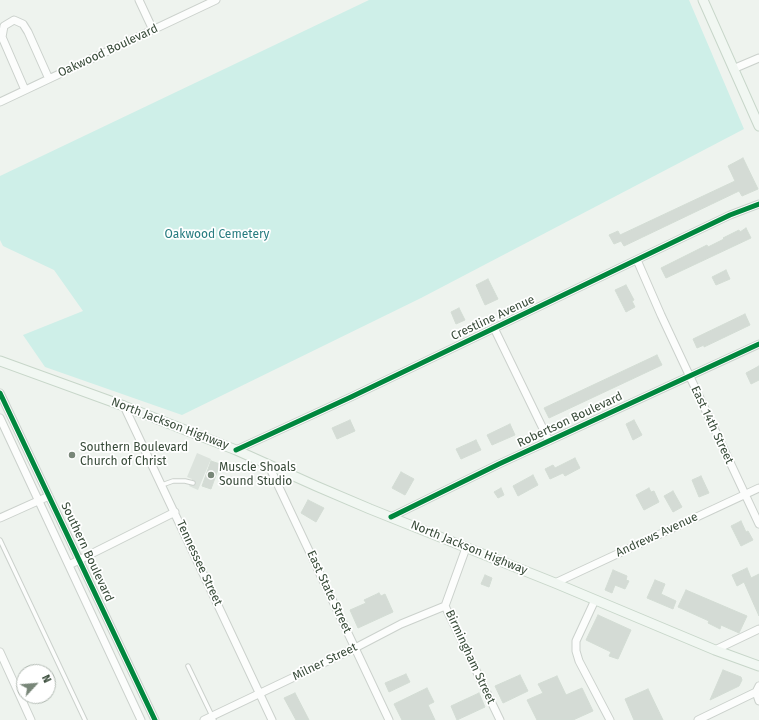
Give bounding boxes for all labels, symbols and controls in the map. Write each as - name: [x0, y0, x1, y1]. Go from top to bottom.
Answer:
- street label: Oakwood Boulevard: [56, 21, 160, 81]
- park label: Oakwood Cemetery: [165, 228, 269, 242]
- street label: Crestline Avenue: [449, 292, 537, 344]
- street label: East 14th Street: [688, 384, 736, 466]
- street label: Robertson Boulevard: [515, 389, 625, 451]
- street label: North Jackson Highway: [109, 395, 231, 453]
- place label: Southern Boulevard Church of Christ: [80, 441, 188, 469]
- marker: Southern Boulevard Church of Christ: [67, 450, 77, 460]
- place label: Muscle Shoals Sound Studio: [219, 461, 296, 489]
- marker: Muscle Shoals Sound Studio: [206, 470, 216, 480]
- street label: Southern Boulevard: [58, 500, 116, 604]
- street label: Andrews Avenue: [614, 510, 700, 560]
- street label: Tennessee Street: [173, 518, 225, 608]
- street label: North Jackson Highway: [408, 518, 530, 578]
- street label: East State Street: [304, 548, 354, 636]
- street label: Birmingham Street: [442, 608, 498, 706]
- street label: Milner Street: [290, 640, 360, 684]
- north arrow: [16, 664, 56, 704]
- text: N: [39, 673, 54, 685]

